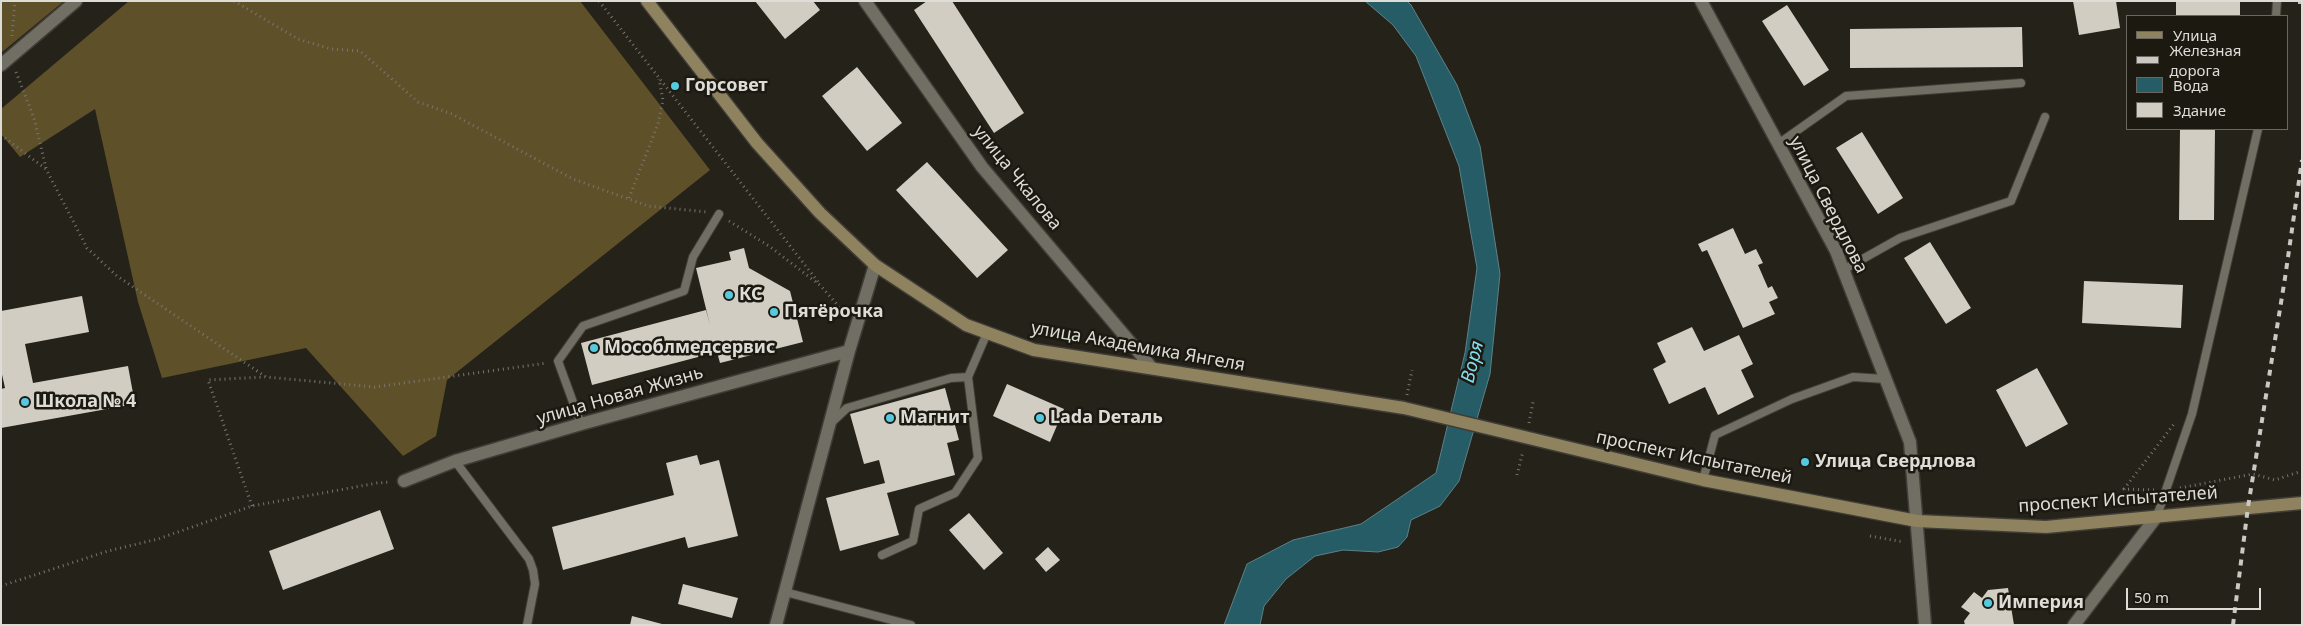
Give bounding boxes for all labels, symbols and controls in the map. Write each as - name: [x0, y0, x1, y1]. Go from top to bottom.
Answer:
- legend: [2126, 15, 2288, 130]
- text: Улица: [2173, 25, 2217, 45]
- text: Железная дорога: [2169, 40, 2242, 80]
- place label: Горсовет: [685, 75, 768, 97]
- text: Вода: [2173, 75, 2209, 95]
- marker: Горсовет: [669, 80, 681, 92]
- text: Здание: [2173, 100, 2226, 120]
- street label: улица Чкалова: [968, 121, 1066, 235]
- street label: улица Свердлова: [1784, 133, 1872, 277]
- place label: КС: [739, 284, 763, 306]
- marker: КС: [723, 289, 735, 301]
- place label: Пятёрочка: [784, 301, 883, 323]
- marker: Пятёрочка: [768, 306, 780, 318]
- street label: улица Академика Янгеля: [1029, 318, 1247, 376]
- place label: Мособлмедсервис: [604, 337, 775, 359]
- water label: Воря: [1457, 339, 1489, 385]
- marker: Мособлмедсервис: [588, 342, 600, 354]
- street label: улица Новая Жизнь: [534, 362, 706, 430]
- place label: Школа № 4: [35, 391, 136, 413]
- marker: Школа № 4: [19, 396, 31, 408]
- place label: Магнит: [900, 407, 969, 429]
- place label: Lada Dеталь: [1050, 407, 1163, 429]
- marker: Магнит: [884, 412, 896, 424]
- marker: Lada Dеталь: [1034, 412, 1046, 424]
- street label: проспект Испытателей: [1594, 427, 1794, 489]
- place label: Улица Свердлова: [1815, 451, 1976, 473]
- marker: Улица Свердлова: [1799, 456, 1811, 468]
- street label: проспект Испытателей: [2018, 482, 2218, 518]
- scale bar: [2128, 578, 2263, 610]
- text: 50 m: [2134, 587, 2169, 607]
- place label: Империя: [1998, 592, 2084, 614]
- marker: Империя: [1982, 597, 1994, 609]

